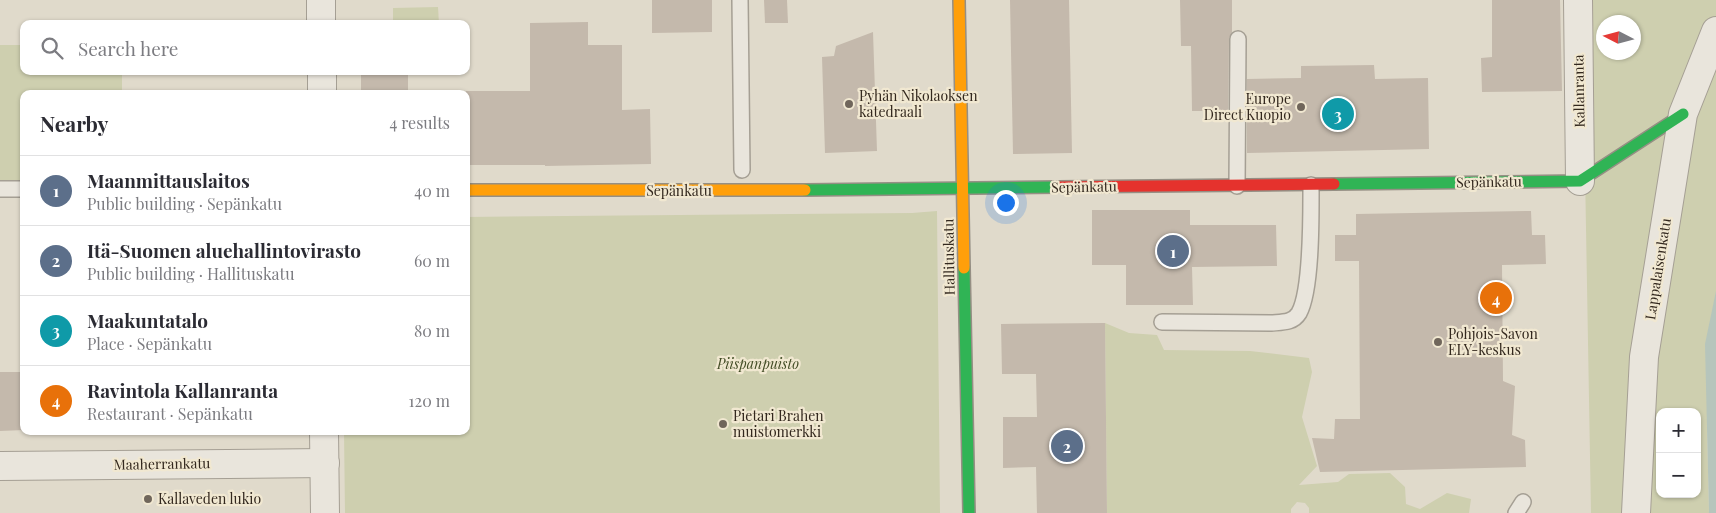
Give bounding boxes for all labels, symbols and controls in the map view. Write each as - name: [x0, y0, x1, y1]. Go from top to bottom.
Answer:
- north arrow: [1596, 15, 1641, 60]
- search box: [20, 20, 470, 75]
- icon: search: [38, 34, 66, 62]
- text: Search here: [78, 35, 178, 61]
- street label: Kallanranta: [1568, 54, 1589, 128]
- place label: Pyhän Nikolaoksen katedraali: [859, 86, 978, 121]
- place label: Europe Direct Kuopio: [1204, 89, 1291, 124]
- pin: 3: [1322, 95, 1354, 133]
- marker: Pyhän Nikolaoksen katedraali: [843, 98, 855, 110]
- marker: Europe Direct Kuopio: [1295, 101, 1307, 113]
- text: Nearby: [40, 109, 109, 137]
- text: 4 results: [389, 112, 450, 133]
- text: Maanmittauslaitos: [87, 167, 250, 193]
- street label: Sepänkatu: [1456, 171, 1522, 192]
- street label: Sepänkatu: [1051, 176, 1117, 197]
- text: 1: [53, 180, 59, 201]
- text: 40 m: [414, 180, 450, 201]
- street label: Sepänkatu: [646, 181, 712, 200]
- your location: [993, 190, 1019, 216]
- text: Public building · Sepänkatu: [87, 193, 282, 214]
- street label: Lappalaisenkatu: [1640, 217, 1675, 321]
- street label: Hallituskatu: [938, 219, 959, 295]
- pin: 1: [1157, 232, 1189, 270]
- text: Itä-Suomen aluehallintovirasto: [87, 237, 361, 263]
- text: 2: [52, 250, 60, 271]
- text: 60 m: [414, 250, 450, 271]
- text: Public building · Hallituskatu: [87, 263, 294, 284]
- pin: 4: [1480, 279, 1512, 317]
- text: Maakuntatalo: [87, 307, 208, 333]
- text: 3: [52, 320, 60, 341]
- text: 80 m: [414, 320, 450, 341]
- place label: Pohjois-Savon ELY-keskus: [1448, 324, 1538, 359]
- text: Place · Sepänkatu: [87, 333, 212, 354]
- marker: Pohjois-Savon ELY-keskus: [1432, 336, 1444, 348]
- park label: Piispanpuisto: [716, 354, 799, 373]
- text: Ravintola Kallanranta: [87, 377, 278, 403]
- text: 4: [52, 390, 60, 411]
- text: 120 m: [409, 390, 450, 411]
- text: Restaurant · Sepänkatu: [87, 403, 253, 424]
- place label: Pietari Brahen muistomerkki: [733, 406, 824, 441]
- map controls: [1656, 408, 1701, 498]
- button: +: [1656, 408, 1701, 453]
- marker: Pietari Brahen muistomerkki: [717, 418, 729, 430]
- pin: 2: [1051, 427, 1083, 465]
- street label: Maaherrankatu: [113, 453, 211, 474]
- button: −: [1656, 453, 1701, 498]
- place label: Kallaveden lukio: [158, 489, 261, 508]
- marker: Kallaveden lukio: [142, 493, 154, 505]

